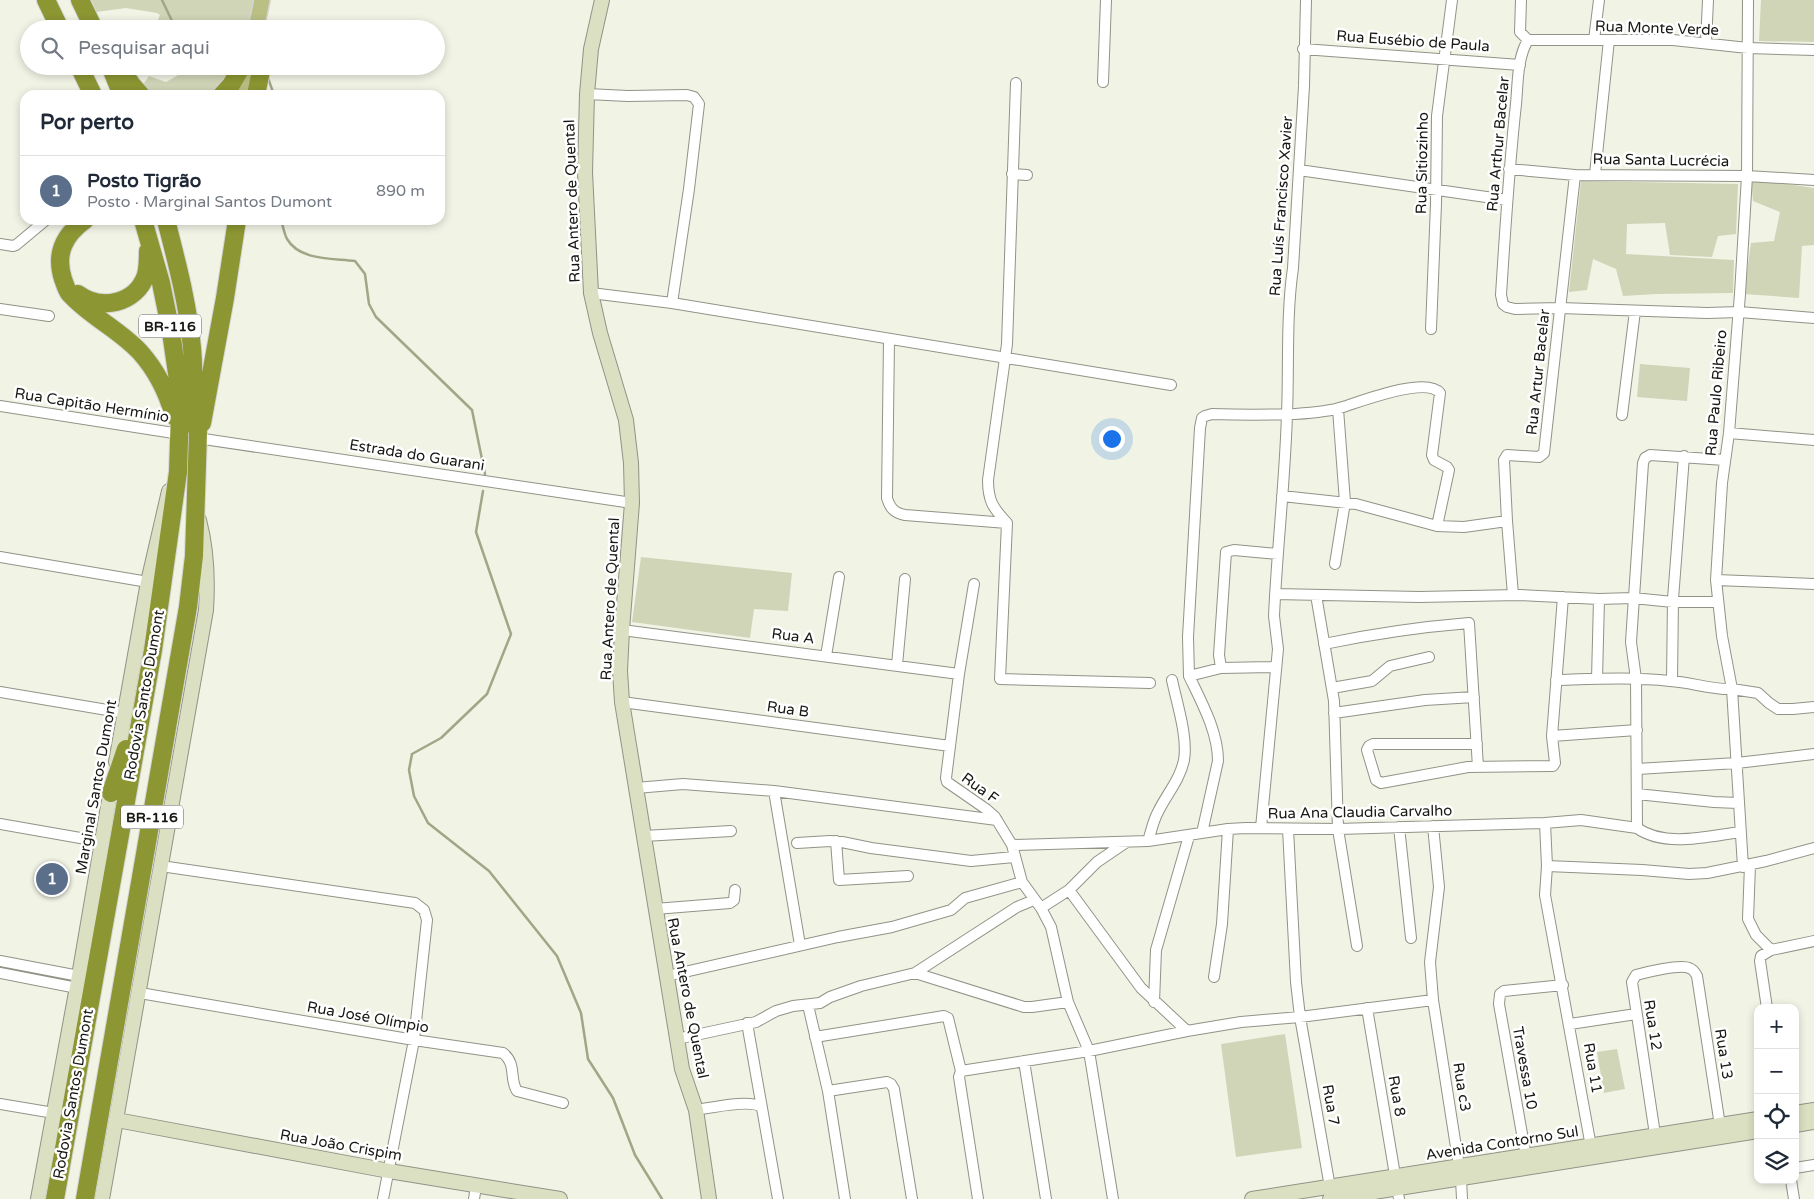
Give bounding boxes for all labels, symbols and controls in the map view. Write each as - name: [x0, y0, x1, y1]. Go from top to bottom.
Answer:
- street label: Rua Monte Verde: [1595, 17, 1719, 39]
- search box: [20, 20, 445, 75]
- street label: Rua Eusébio de Paula: [1336, 27, 1490, 55]
- icon: search: [38, 34, 66, 62]
- text: Pesquisar aqui: [78, 37, 210, 59]
- street label: Rua Arthur Bacelar: [1483, 75, 1513, 212]
- text: Por perto: [40, 110, 134, 135]
- street label: Rua Sitiozinho: [1412, 112, 1432, 214]
- street label: Rua Luís Francisco Xavier: [1266, 115, 1296, 297]
- street label: Rua Antero de Quental: [560, 119, 584, 283]
- street label: Rua Santa Lucrécia: [1592, 150, 1730, 170]
- text: Posto Tigrão: [87, 170, 201, 192]
- text: 1: [51, 181, 61, 201]
- text: 890 m: [376, 181, 425, 201]
- text: Posto · Marginal Santos Dumont: [87, 192, 332, 212]
- street label: Rua Artur Bacelar: [1522, 308, 1554, 436]
- road number: BR-116: [139, 314, 201, 338]
- street label: Rua Paulo Ribeiro: [1702, 329, 1730, 457]
- street label: Rua Capitão Hermínio: [13, 384, 171, 426]
- your location: [1099, 426, 1125, 452]
- street label: Estrada do Guarani: [348, 435, 486, 475]
- street label: Rua Antero de Quental: [597, 517, 623, 681]
- street label: Rodovia Santos Dumont: [120, 608, 168, 782]
- street label: Rua A: [770, 624, 816, 648]
- street label: Rua B: [766, 697, 810, 721]
- street label: Marginal Santos Dumont: [72, 698, 120, 876]
- street label: Rua F: [958, 769, 1002, 807]
- street label: Rua Ana Claudia Carvalho: [1267, 801, 1453, 823]
- road number: BR-116: [121, 806, 183, 829]
- pin: 1: [36, 860, 68, 898]
- street label: Rua Antero de Quental: [664, 916, 712, 1080]
- street label: Rua José Olímpio: [306, 997, 430, 1037]
- street label: Rua 12: [1640, 998, 1666, 1052]
- map controls: [1754, 1004, 1799, 1184]
- button: +: [1754, 1004, 1799, 1049]
- street label: Rodovia Santos Dumont: [49, 1007, 97, 1181]
- street label: Travessa 10: [1509, 1025, 1541, 1111]
- street label: Rua 13: [1711, 1027, 1737, 1081]
- street label: Rua 11: [1580, 1041, 1606, 1095]
- button: −: [1754, 1049, 1799, 1094]
- street label: Rua c3: [1449, 1061, 1475, 1113]
- street label: Rua 8: [1385, 1074, 1409, 1118]
- street label: Rua 7: [1319, 1083, 1343, 1127]
- button: locate: [1754, 1094, 1799, 1139]
- street label: Avenida Contorno Sul: [1424, 1122, 1580, 1164]
- street label: Rua João Crispim: [279, 1125, 403, 1165]
- button: layers: [1754, 1139, 1799, 1184]

